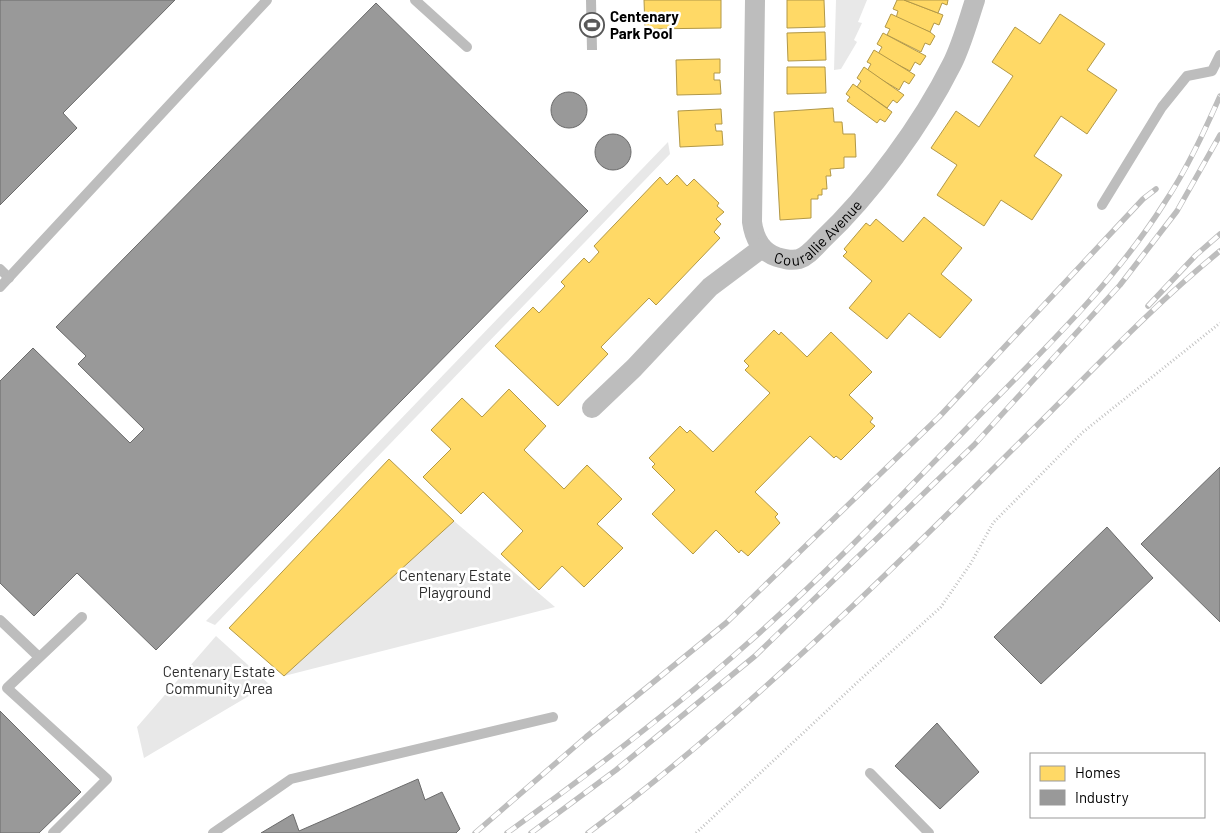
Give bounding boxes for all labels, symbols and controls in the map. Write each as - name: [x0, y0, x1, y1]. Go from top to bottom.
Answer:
- place label: Centenary Park Pool: [610, 7, 679, 42]
- sports icon: Centenary Park Pool: [579, 12, 605, 38]
- street label: Courallie Avenue: [772, 196, 865, 269]
- park label: Centenary Estate Playground: [399, 566, 511, 601]
- park label: Centenary Estate Community Area: [163, 662, 275, 697]
- legend: [1030, 753, 1205, 818]
- text: Homes: [1075, 763, 1120, 781]
- text: Industry: [1075, 788, 1129, 806]

